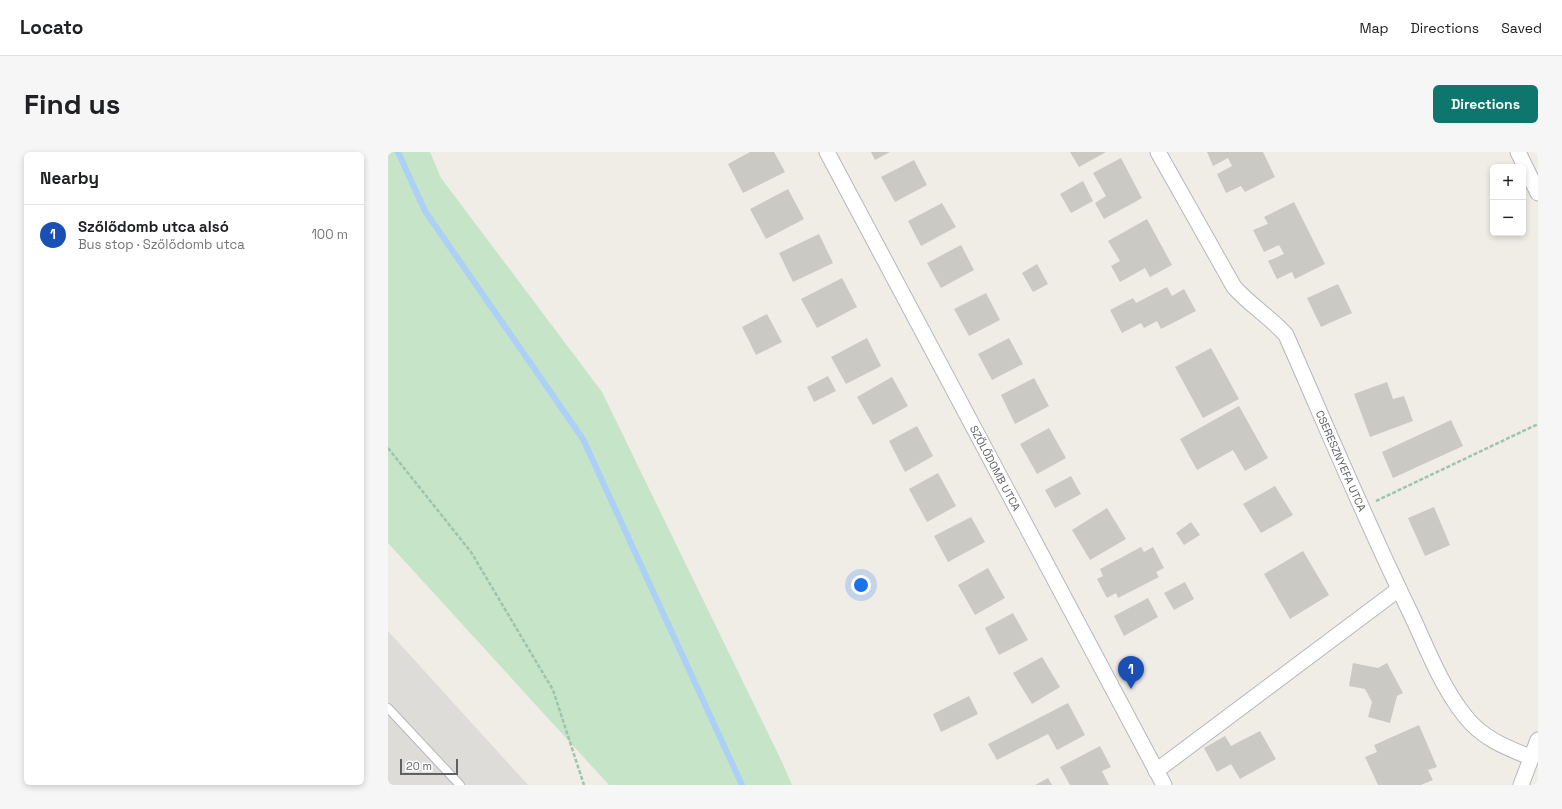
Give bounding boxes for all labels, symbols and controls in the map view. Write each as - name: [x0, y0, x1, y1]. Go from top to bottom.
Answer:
- text: Locato: [20, 15, 83, 40]
- text: Map: [1359, 19, 1389, 37]
- text: Directions: [1411, 19, 1479, 37]
- text: Saved: [1501, 19, 1542, 37]
- button: Directions: [1433, 85, 1538, 123]
- text: Find us: [24, 86, 121, 122]
- map controls: [1490, 164, 1526, 236]
- button: +: [1490, 164, 1526, 200]
- text: Nearby: [40, 167, 99, 189]
- button: −: [1490, 200, 1526, 236]
- text: Szőlődomb utca alsó: [78, 217, 229, 236]
- text: 1: [50, 226, 56, 243]
- text: 100 m: [311, 226, 348, 243]
- text: Bus stop · Szőlődomb utca: [78, 236, 245, 253]
- street label: CSERESZNYEFA UTCA: [1313, 408, 1369, 514]
- street label: SZŐLŐDOMB UTCA: [967, 423, 1024, 513]
- your location: [851, 575, 871, 595]
- pin: 1: [1118, 656, 1144, 689]
- scale bar: [400, 757, 458, 776]
- text: 20 m: [406, 759, 432, 773]

